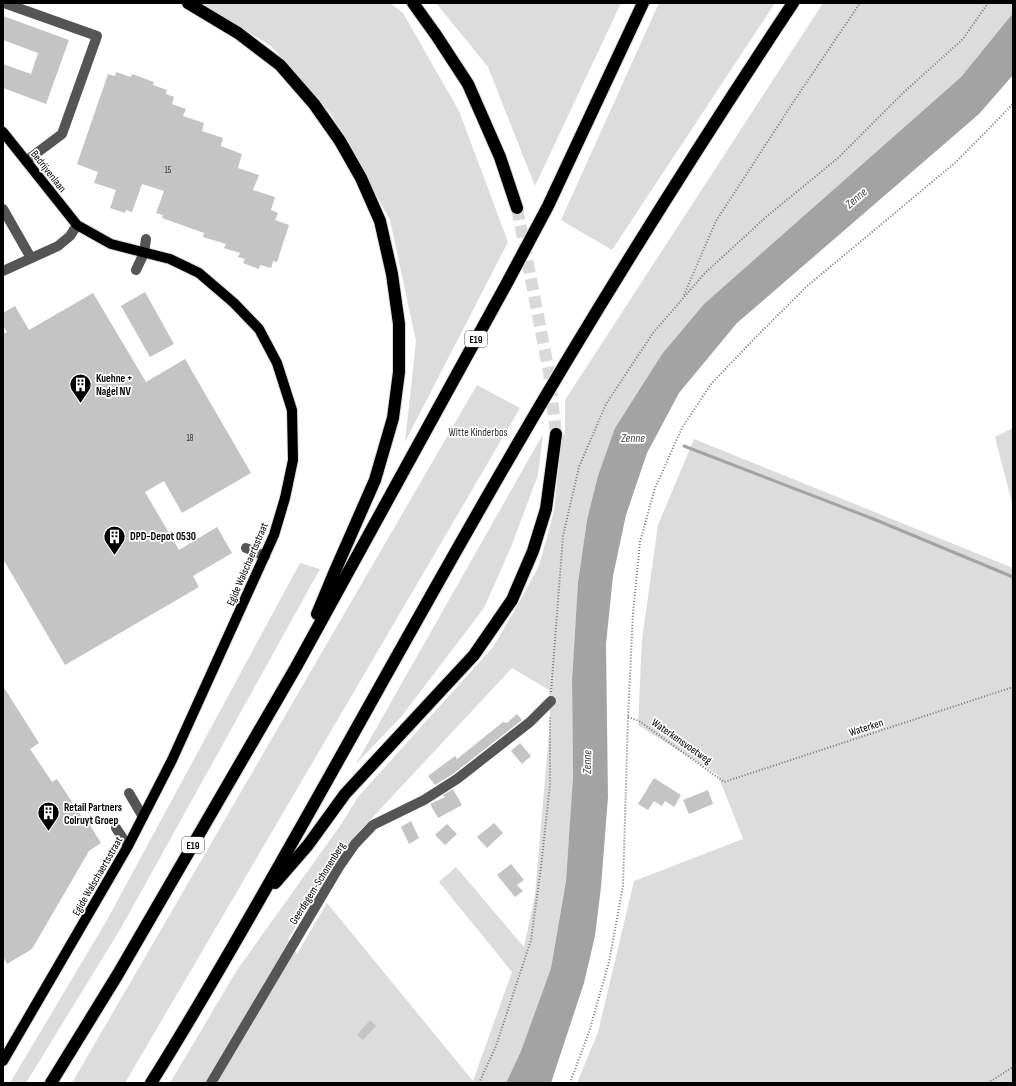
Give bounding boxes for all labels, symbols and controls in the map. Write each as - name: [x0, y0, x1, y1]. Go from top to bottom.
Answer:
- street label: Bedrijvenlaan: [28, 148, 69, 195]
- house number: 15: [165, 165, 172, 176]
- water label: Zenne: [842, 185, 871, 213]
- road number: E19: [465, 331, 487, 347]
- building icon: Kuehne + Nagel NV: [67, 371, 93, 404]
- place label: Kuehne + Nagel NV: [96, 372, 132, 398]
- park label: Witte Kinderbos: [449, 426, 508, 439]
- water label: Zenne: [620, 431, 645, 446]
- house number: 18: [186, 433, 194, 444]
- street label: Egide Walschaertsstraat: [224, 520, 271, 608]
- building icon: DPD-Depot 0530: [102, 523, 128, 556]
- place label: DPD-Depot 0530: [130, 530, 196, 543]
- street label: Waterkensvoetweg: [649, 716, 715, 767]
- street label: Waterken: [847, 716, 885, 739]
- water label: Zenne: [580, 750, 595, 775]
- building icon: Retail Partners Colruyt Groep: [36, 800, 62, 833]
- place label: Retail Partners Colruyt Groep: [64, 801, 122, 827]
- street label: Egide Walschaertsstraat: [70, 834, 126, 918]
- road number: E19: [182, 837, 204, 853]
- street label: Geerdegem-Schonenberg: [287, 839, 348, 927]

